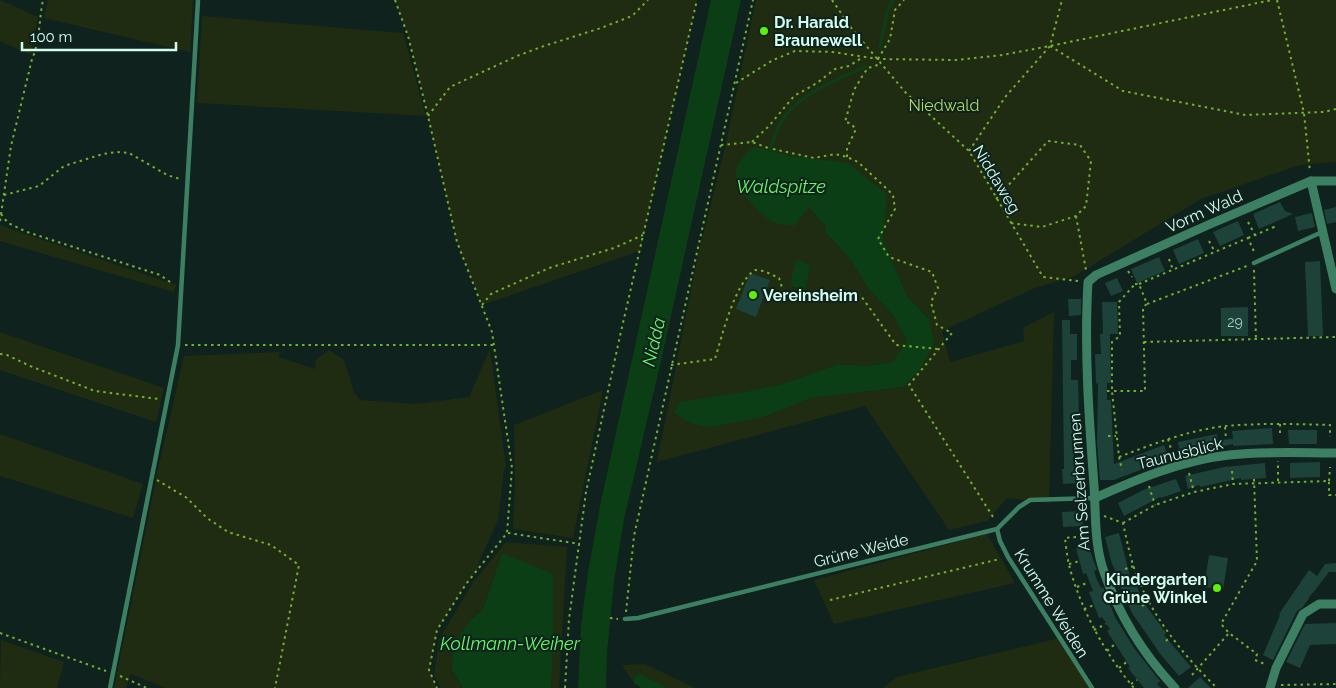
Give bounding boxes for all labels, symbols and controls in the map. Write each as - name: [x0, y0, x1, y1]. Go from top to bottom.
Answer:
- place label: Dr. Harald Braunewell: [774, 13, 863, 50]
- scale bar: [22, 20, 176, 52]
- marker: Dr. Harald Braunewell: [758, 25, 770, 37]
- text: 100 m: [30, 28, 72, 46]
- park label: Niedwald: [908, 96, 980, 115]
- street label: Niddaweg: [969, 142, 1024, 217]
- water label: Waldspitze: [736, 176, 826, 197]
- street label: Vorm Wald: [1163, 186, 1246, 237]
- place label: Vereinsheim: [763, 286, 858, 305]
- marker: Vereinsheim: [747, 289, 759, 301]
- house number: 29: [1227, 314, 1243, 330]
- water label: Nidda: [638, 315, 669, 368]
- street label: Am Selzerbrunnen: [1065, 412, 1094, 552]
- street label: Taunusblick: [1135, 434, 1226, 473]
- street label: Grüne Weide: [812, 530, 910, 571]
- street label: Krumme Weiden: [1010, 545, 1093, 661]
- place label: Kindergarten Grüne Winkel: [1103, 570, 1208, 607]
- marker: Kindergarten Grüne Winkel: [1211, 582, 1223, 594]
- water label: Kollmann-Weiher: [440, 633, 581, 654]

